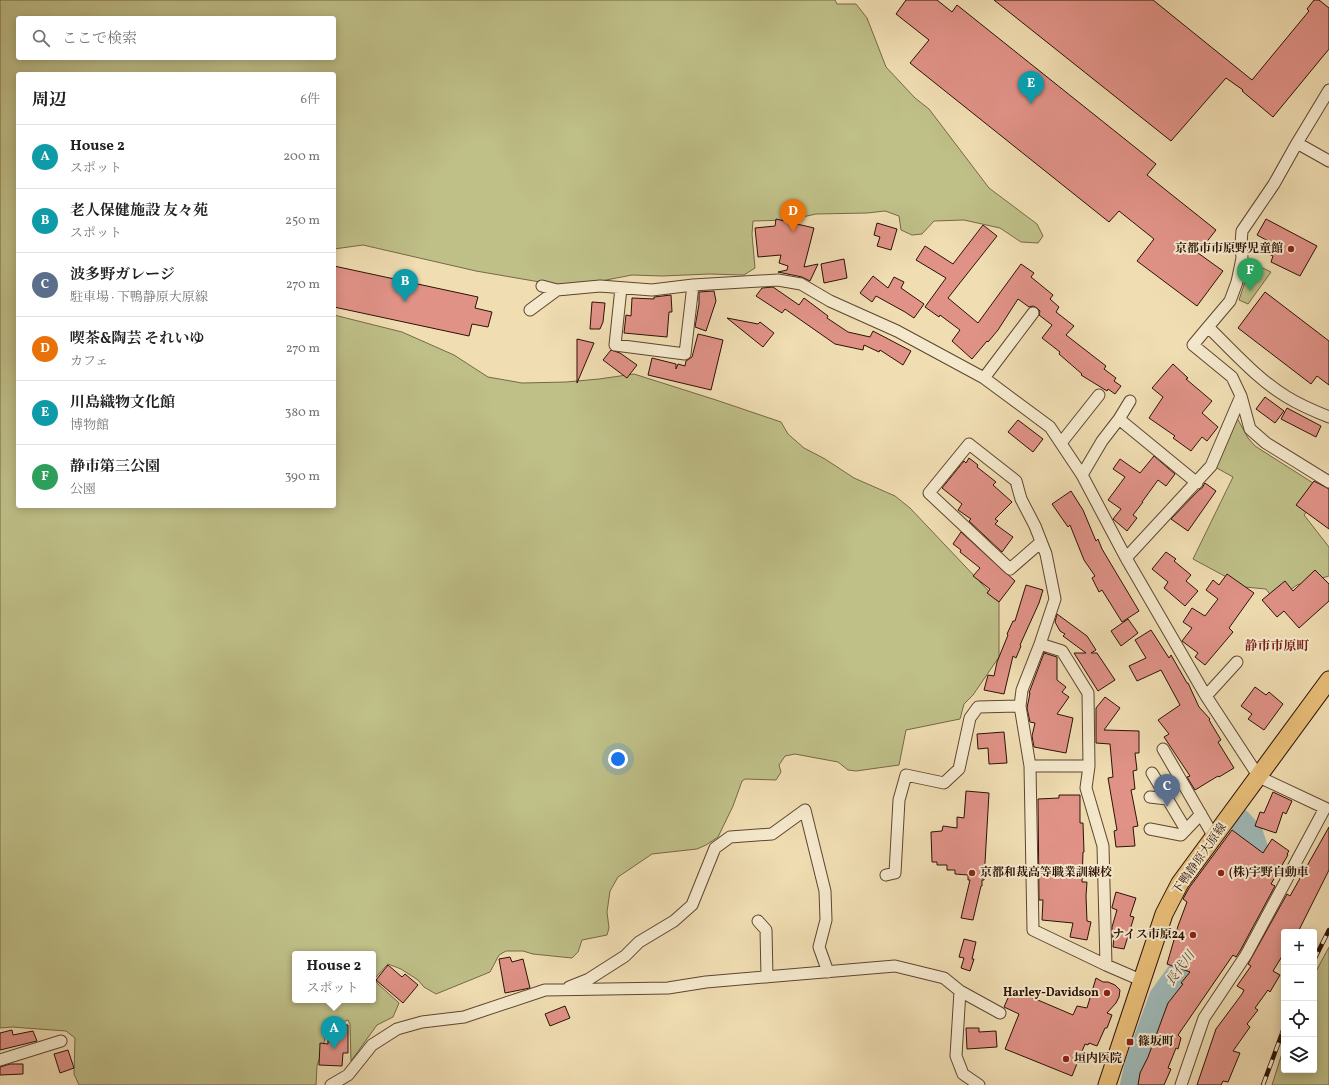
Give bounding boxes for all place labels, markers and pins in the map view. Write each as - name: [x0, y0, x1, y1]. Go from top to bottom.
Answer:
- pin: E: [1018, 71, 1044, 104]
- pin: D: [780, 199, 806, 232]
- place label: 京都市市原野児童館: [1175, 241, 1283, 257]
- marker: 京都市市原野児童館: [1286, 244, 1296, 254]
- pin: F: [1237, 258, 1263, 291]
- pin: B: [392, 269, 418, 302]
- pin: C: [1154, 774, 1180, 807]
- place label: 京都和裁高等職業訓練校: [980, 865, 1112, 881]
- place label: (株)宇野自動車: [1229, 865, 1309, 881]
- marker: 京都和裁高等職業訓練校: [967, 868, 977, 878]
- marker: (株)宇野自動車: [1216, 868, 1226, 878]
- place label: ナイス市原24: [1113, 927, 1185, 943]
- marker: ナイス市原24: [1188, 930, 1198, 940]
- place label: Harley-Davidson: [1003, 985, 1099, 1001]
- marker: Harley-Davidson: [1102, 988, 1112, 998]
- pin: A: [321, 1016, 347, 1049]
- place label: 篠坂町: [1138, 1034, 1174, 1050]
- marker: 篠坂町: [1125, 1037, 1135, 1047]
- place label: 垣内医院: [1074, 1051, 1122, 1067]
- marker: 垣内医院: [1061, 1054, 1071, 1064]

